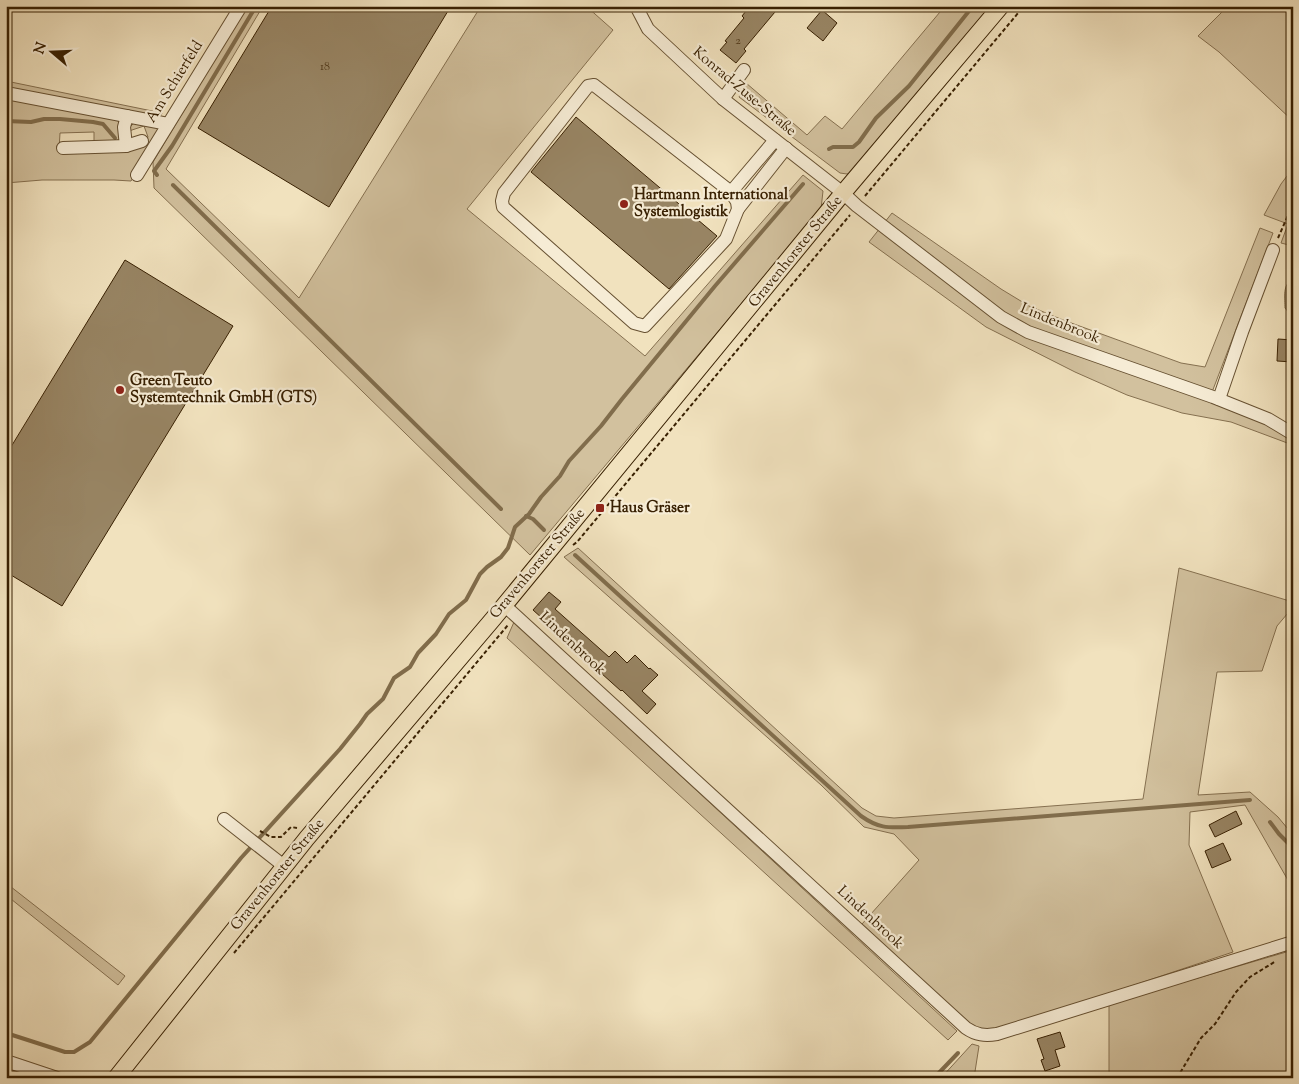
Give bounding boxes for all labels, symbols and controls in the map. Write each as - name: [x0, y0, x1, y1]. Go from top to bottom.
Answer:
- north arrow: [28, 28, 78, 78]
- house number: 2: [735, 32, 741, 50]
- street label: Am Schierfeld: [141, 36, 209, 127]
- text: N: [30, 40, 53, 57]
- street label: Konrad-Zuse-Straße: [688, 42, 800, 142]
- house number: 18: [320, 58, 330, 76]
- place label: Hartmann International Systemlogistik: [634, 185, 789, 223]
- street label: Gravenhorster Straße: [744, 191, 848, 313]
- marker: Hartmann International Systemlogistik: [618, 198, 630, 210]
- street label: Lindenbrook: [1017, 298, 1103, 350]
- place label: Green Teuto Systemtechnik GmbH (GTS): [130, 371, 317, 409]
- marker: Green Teuto Systemtechnik GmbH (GTS): [114, 384, 126, 396]
- place label: Haus Gräser: [610, 498, 690, 519]
- marker: Haus Gräser: [594, 502, 606, 514]
- street label: Gravenhorster Straße: [485, 504, 591, 624]
- street label: Lindenbrook: [534, 608, 610, 680]
- street label: Gravenhorster Straße: [226, 814, 330, 936]
- street label: Lindenbrook: [832, 882, 908, 954]

